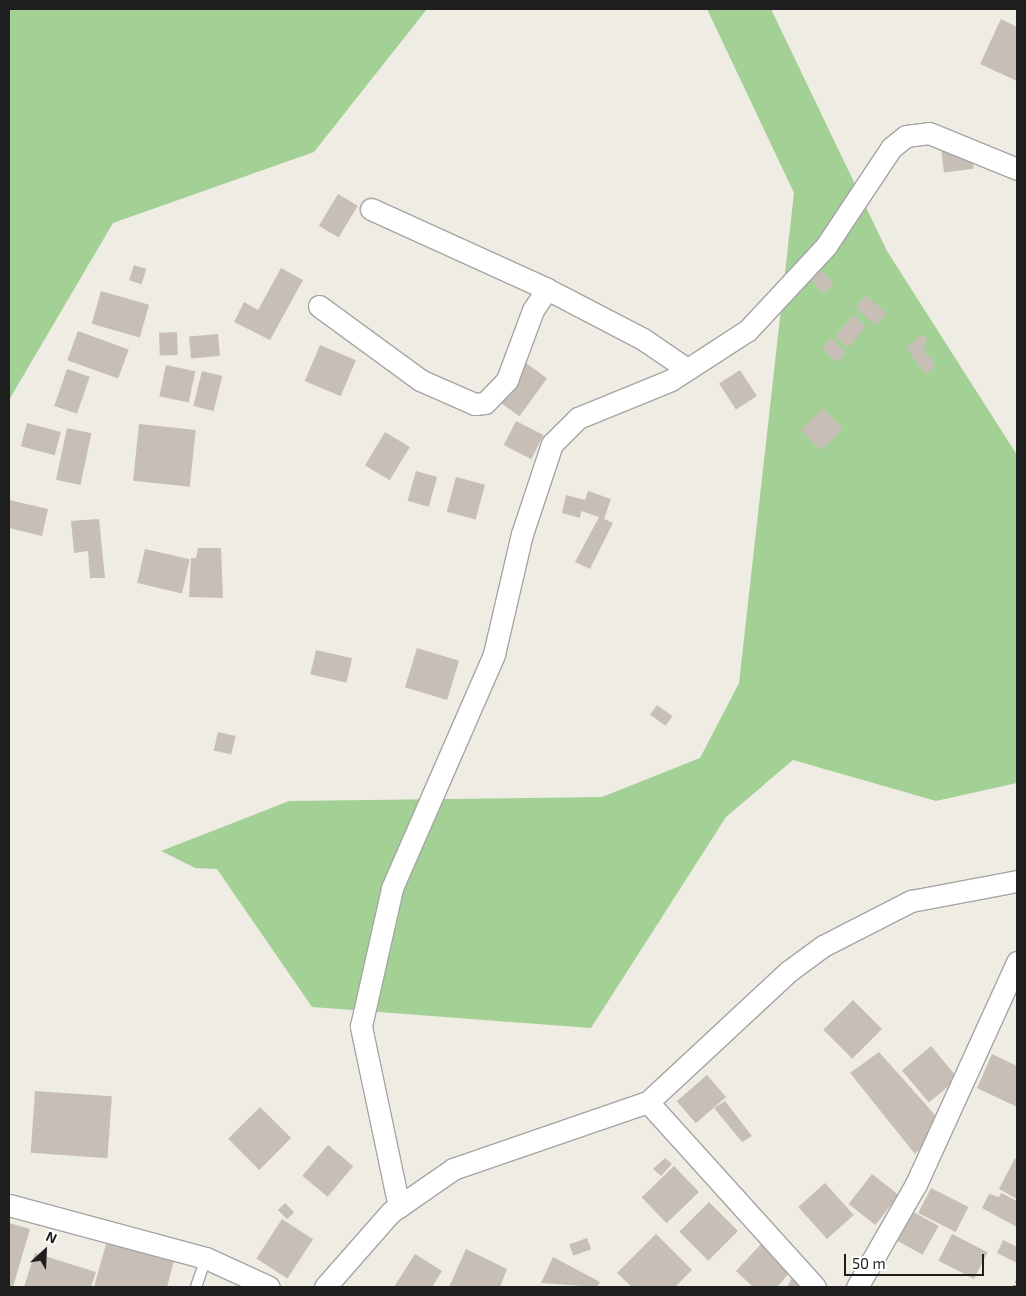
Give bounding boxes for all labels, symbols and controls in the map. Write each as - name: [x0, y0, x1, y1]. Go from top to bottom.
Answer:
- north arrow: [20, 1226, 70, 1276]
- text: N: [43, 1227, 60, 1247]
- scale bar: [846, 1244, 986, 1276]
- text: 50 m: [852, 1254, 886, 1272]

